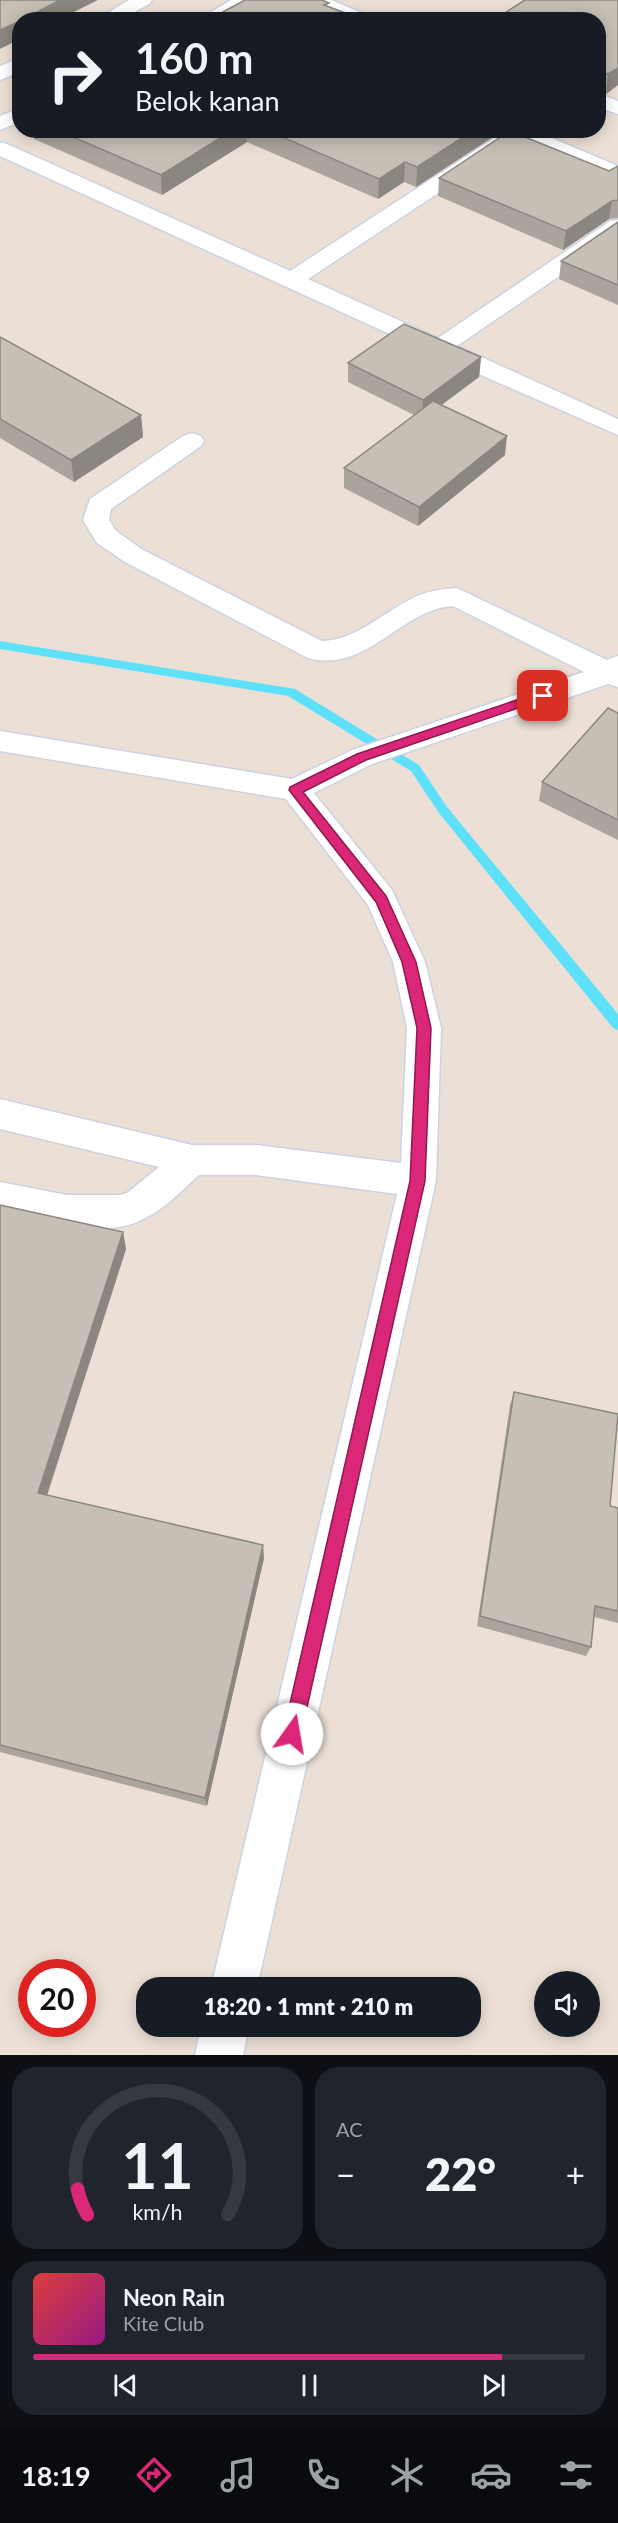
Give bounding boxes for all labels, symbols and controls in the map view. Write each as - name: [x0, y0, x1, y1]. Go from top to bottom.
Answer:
- text: 160 m: [135, 33, 253, 83]
- icon: right: [36, 36, 114, 114]
- text: Belok kanan: [135, 84, 280, 117]
- pin: [517, 670, 568, 721]
- icon: arrive: [526, 679, 559, 712]
- position arrow: [260, 1702, 324, 1766]
- speed limit sign: 20: [18, 1959, 96, 2037]
- map controls: [534, 1971, 600, 2037]
- button: sound: [534, 1971, 600, 2037]
- text: 18:20 · 1 mnt · 210 m: [204, 1993, 413, 2020]
- text: AC: [336, 2117, 363, 2141]
- text: 11: [121, 2127, 194, 2202]
- text: 22°: [425, 2147, 496, 2201]
- text: −: [336, 2154, 355, 2194]
- text: +: [566, 2154, 585, 2194]
- text: km/h: [132, 2199, 183, 2225]
- text: Neon Rain: [123, 2284, 225, 2311]
- text: Kite Club: [123, 2311, 204, 2335]
- icon: previous: [109, 2369, 142, 2402]
- icon: pause: [293, 2369, 326, 2402]
- icon: next: [477, 2369, 510, 2402]
- icon: directions: [133, 2454, 175, 2496]
- icon: music: [217, 2454, 259, 2496]
- icon: phone: [302, 2454, 344, 2496]
- icon: climate: [386, 2454, 428, 2496]
- icon: car: [470, 2454, 512, 2496]
- icon: filters: [555, 2454, 597, 2496]
- text: 18:19: [21, 2459, 91, 2492]

